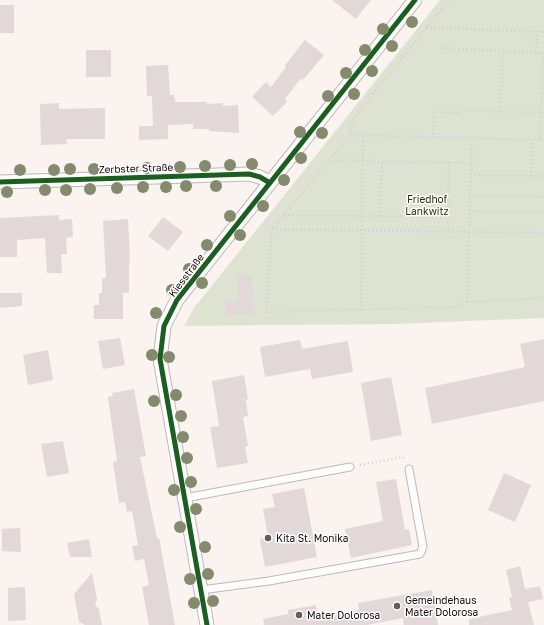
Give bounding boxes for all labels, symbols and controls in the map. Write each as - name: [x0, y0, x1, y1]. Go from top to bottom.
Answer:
- street label: Zerbster Straße: [99, 161, 174, 175]
- park label: Friedhof Lankwitz: [405, 193, 449, 217]
- street label: Kiesstraße: [166, 251, 206, 299]
- place label: Kita St. Monika: [276, 532, 348, 544]
- marker: Kita St. Monika: [263, 533, 273, 543]
- place label: Gemeindehaus Mater Dolorosa: [405, 594, 478, 618]
- marker: Gemeindehaus Mater Dolorosa: [392, 601, 402, 611]
- place label: Mater Dolorosa: [307, 609, 380, 621]
- marker: Mater Dolorosa: [294, 610, 304, 620]

